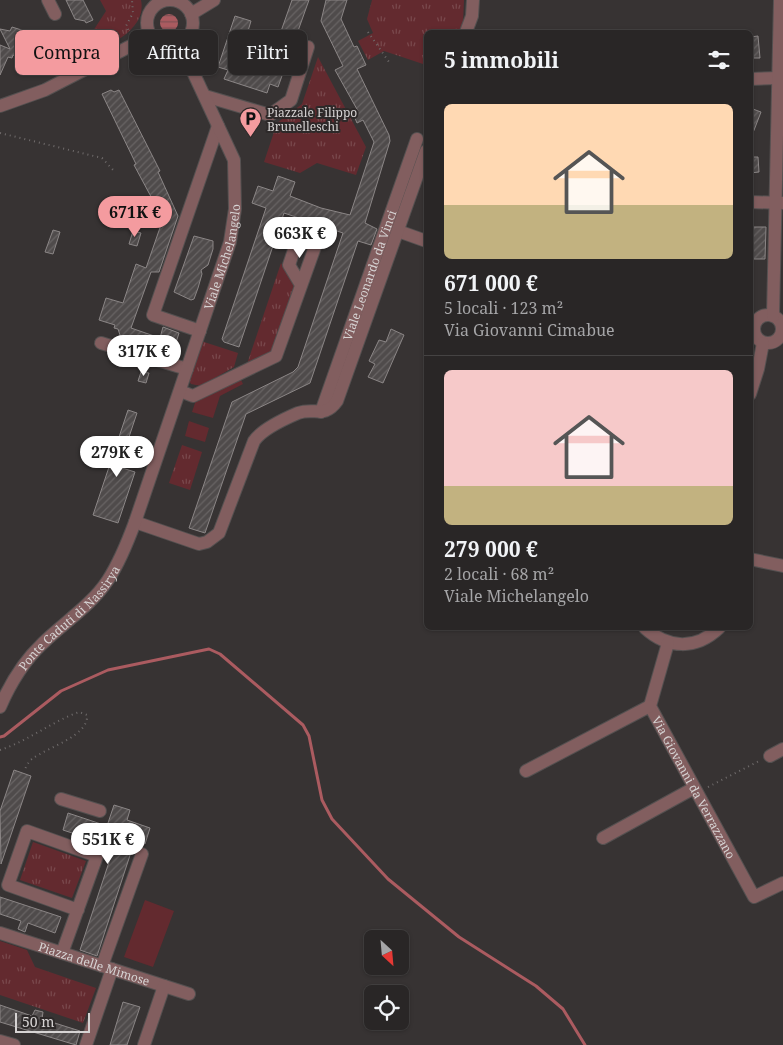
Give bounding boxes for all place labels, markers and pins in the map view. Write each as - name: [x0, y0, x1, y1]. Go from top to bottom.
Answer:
- place label: Piazzale Filippo Brunelleschi: [267, 104, 357, 135]
- parking icon: Piazzale Filippo Brunelleschi: [239, 107, 263, 138]
- pin: 671K €: [94, 196, 176, 238]
- pin: 663K €: [259, 216, 341, 259]
- pin: 317K €: [103, 334, 185, 377]
- pin: 279K €: [76, 436, 158, 478]
- pin: 551K €: [67, 822, 149, 865]

